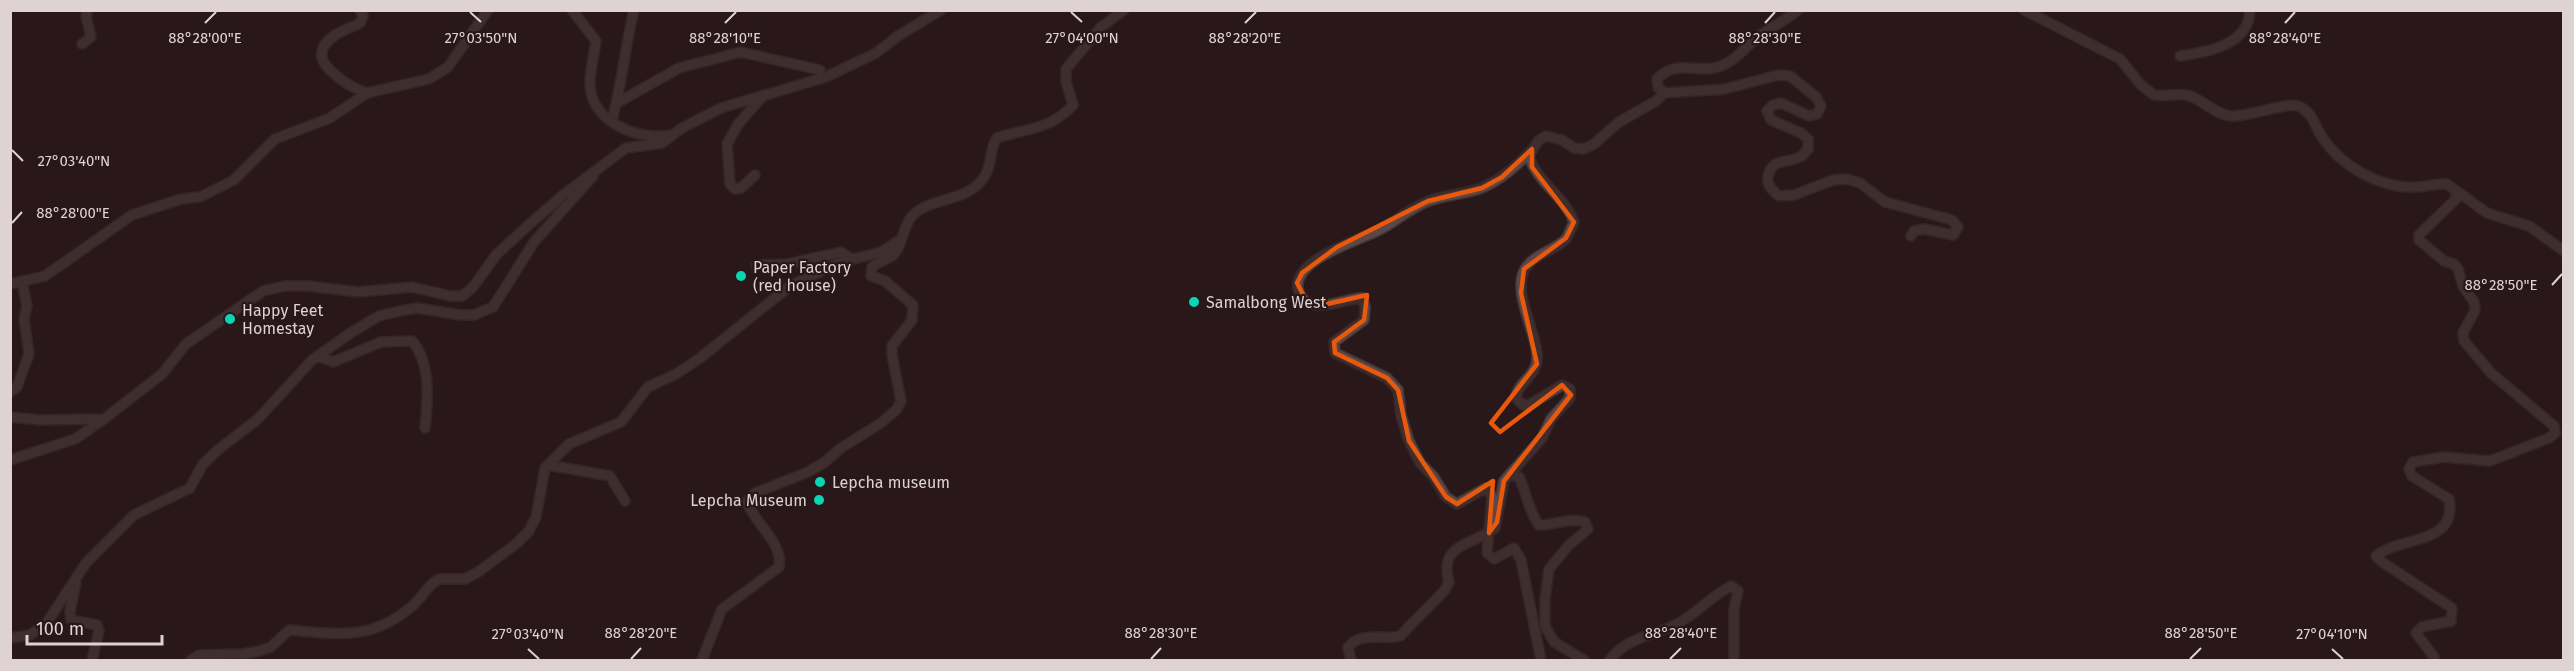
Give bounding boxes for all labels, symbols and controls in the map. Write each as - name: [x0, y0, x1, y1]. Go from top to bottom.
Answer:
- text: 88°28'00"E: [168, 29, 242, 47]
- text: 27°03'50"N: [445, 29, 517, 47]
- text: 88°28'10"E: [689, 29, 761, 47]
- text: 27°04'00"N: [1045, 29, 1119, 47]
- text: 88°28'20"E: [1209, 29, 1281, 47]
- text: 88°28'30"E: [1729, 29, 1801, 47]
- text: 88°28'40"E: [2249, 29, 2321, 47]
- text: 27°03'40"N: [38, 152, 110, 170]
- text: 88°28'00"E: [36, 204, 110, 222]
- place label: Paper Factory (red house): [753, 258, 851, 295]
- marker: Paper Factory (red house): [734, 269, 748, 283]
- text: 88°28'50"E: [2465, 276, 2537, 294]
- place label: Samalbong West: [1206, 293, 1326, 312]
- marker: Samalbong West: [1187, 295, 1201, 309]
- place label: Happy Feet Homestay: [242, 301, 323, 338]
- marker: Happy Feet Homestay: [223, 312, 237, 326]
- place label: Lepcha museum: [832, 473, 950, 492]
- marker: Lepcha museum: [813, 475, 827, 489]
- place label: Lepcha Museum: [690, 491, 807, 510]
- marker: Lepcha Museum: [812, 493, 826, 507]
- scale bar: [27, 608, 162, 646]
- text: 100 m: [36, 618, 84, 640]
- text: 88°28'20"E: [605, 624, 677, 642]
- text: 88°28'30"E: [1125, 624, 1197, 642]
- text: 88°28'40"E: [1645, 624, 1717, 642]
- text: 88°28'50"E: [2165, 624, 2237, 642]
- text: 27°03'40"N: [492, 625, 564, 643]
- text: 27°04'10"N: [2296, 625, 2368, 643]

